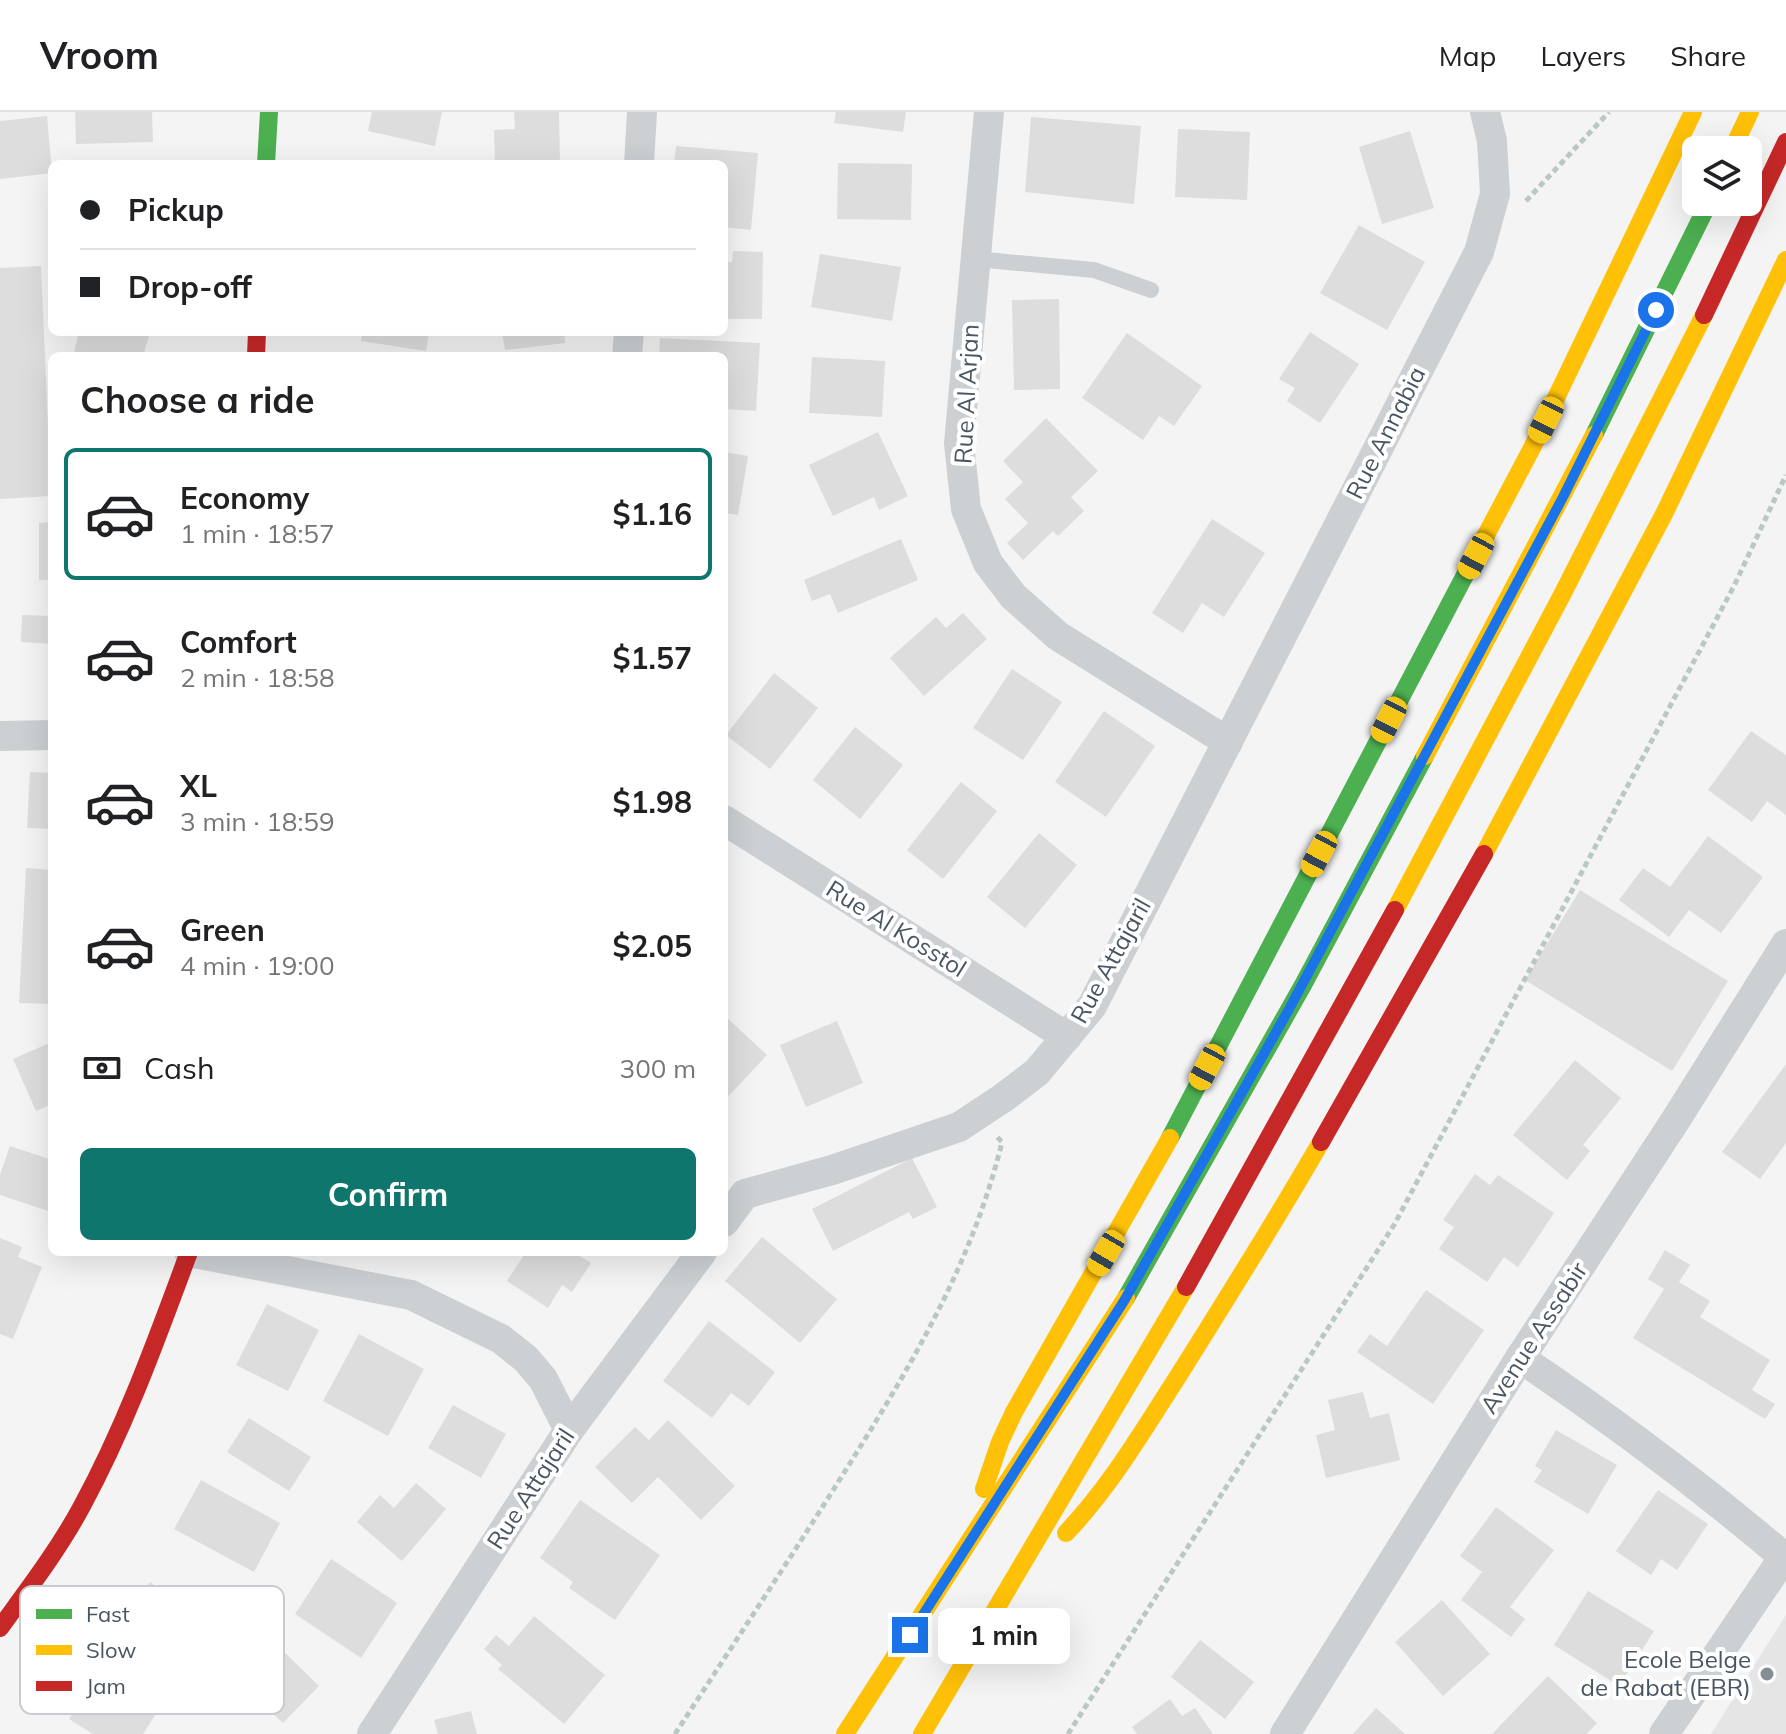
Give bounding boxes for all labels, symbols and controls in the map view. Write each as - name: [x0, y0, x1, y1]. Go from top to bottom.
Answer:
- text: Vroom: [40, 31, 159, 79]
- text: Map: [1439, 38, 1496, 73]
- text: Layers: [1540, 38, 1626, 73]
- text: Share: [1670, 38, 1746, 73]
- map controls: [1682, 136, 1762, 216]
- button: layers: [1682, 136, 1762, 216]
- text: Pickup: [128, 191, 224, 229]
- text: Drop-off: [128, 268, 252, 306]
- route start: [1638, 292, 1674, 328]
- street label: Rue Al Arjan: [947, 323, 985, 465]
- street label: Rue Annabia: [1339, 361, 1431, 504]
- text: Choose a ride: [80, 377, 314, 422]
- car: [1525, 393, 1567, 447]
- icon: car: [84, 478, 156, 550]
- text: Economy: [180, 479, 309, 517]
- text: $1.16: [613, 495, 692, 533]
- text: 1 min · 18:57: [180, 517, 335, 550]
- car: [1454, 529, 1498, 583]
- icon: car: [84, 622, 156, 694]
- text: Comfort: [180, 623, 297, 661]
- text: $1.57: [613, 639, 692, 677]
- text: 2 min · 18:58: [180, 661, 335, 694]
- car: [1367, 693, 1411, 747]
- icon: car: [84, 766, 156, 838]
- text: XL: [180, 767, 217, 805]
- text: $1.98: [613, 783, 692, 821]
- text: 3 min · 18:59: [180, 805, 335, 838]
- car: [1297, 827, 1341, 881]
- street label: Rue Al Kosstol: [821, 873, 972, 983]
- street label: Rue Attajaril: [1063, 893, 1157, 1028]
- icon: car: [84, 910, 156, 982]
- text: Green: [180, 911, 265, 949]
- text: $2.05: [613, 927, 692, 965]
- text: 4 min · 19:00: [180, 949, 335, 982]
- car: [1185, 1040, 1229, 1094]
- icon: cash: [80, 1046, 124, 1090]
- text: Cash: [144, 1049, 215, 1087]
- text: 300 m: [620, 1052, 696, 1085]
- button: Confirm: [80, 1148, 696, 1240]
- car: [1084, 1226, 1128, 1280]
- street label: Avenue Assabir: [1473, 1256, 1593, 1419]
- street label: Rue Attajaril: [480, 1422, 580, 1555]
- legend: [20, 1586, 284, 1714]
- text: Fast: [86, 1600, 130, 1628]
- callout: 1 min: [938, 1607, 1070, 1663]
- route end: [892, 1617, 928, 1653]
- text: 1 min: [970, 1619, 1038, 1652]
- text: Slow: [86, 1636, 136, 1664]
- place label: Ecole Belge de Rabat (EBR): [1581, 1644, 1751, 1702]
- marker: Ecole Belge de Rabat (EBR): [1758, 1665, 1776, 1683]
- text: Jam: [86, 1672, 126, 1700]

